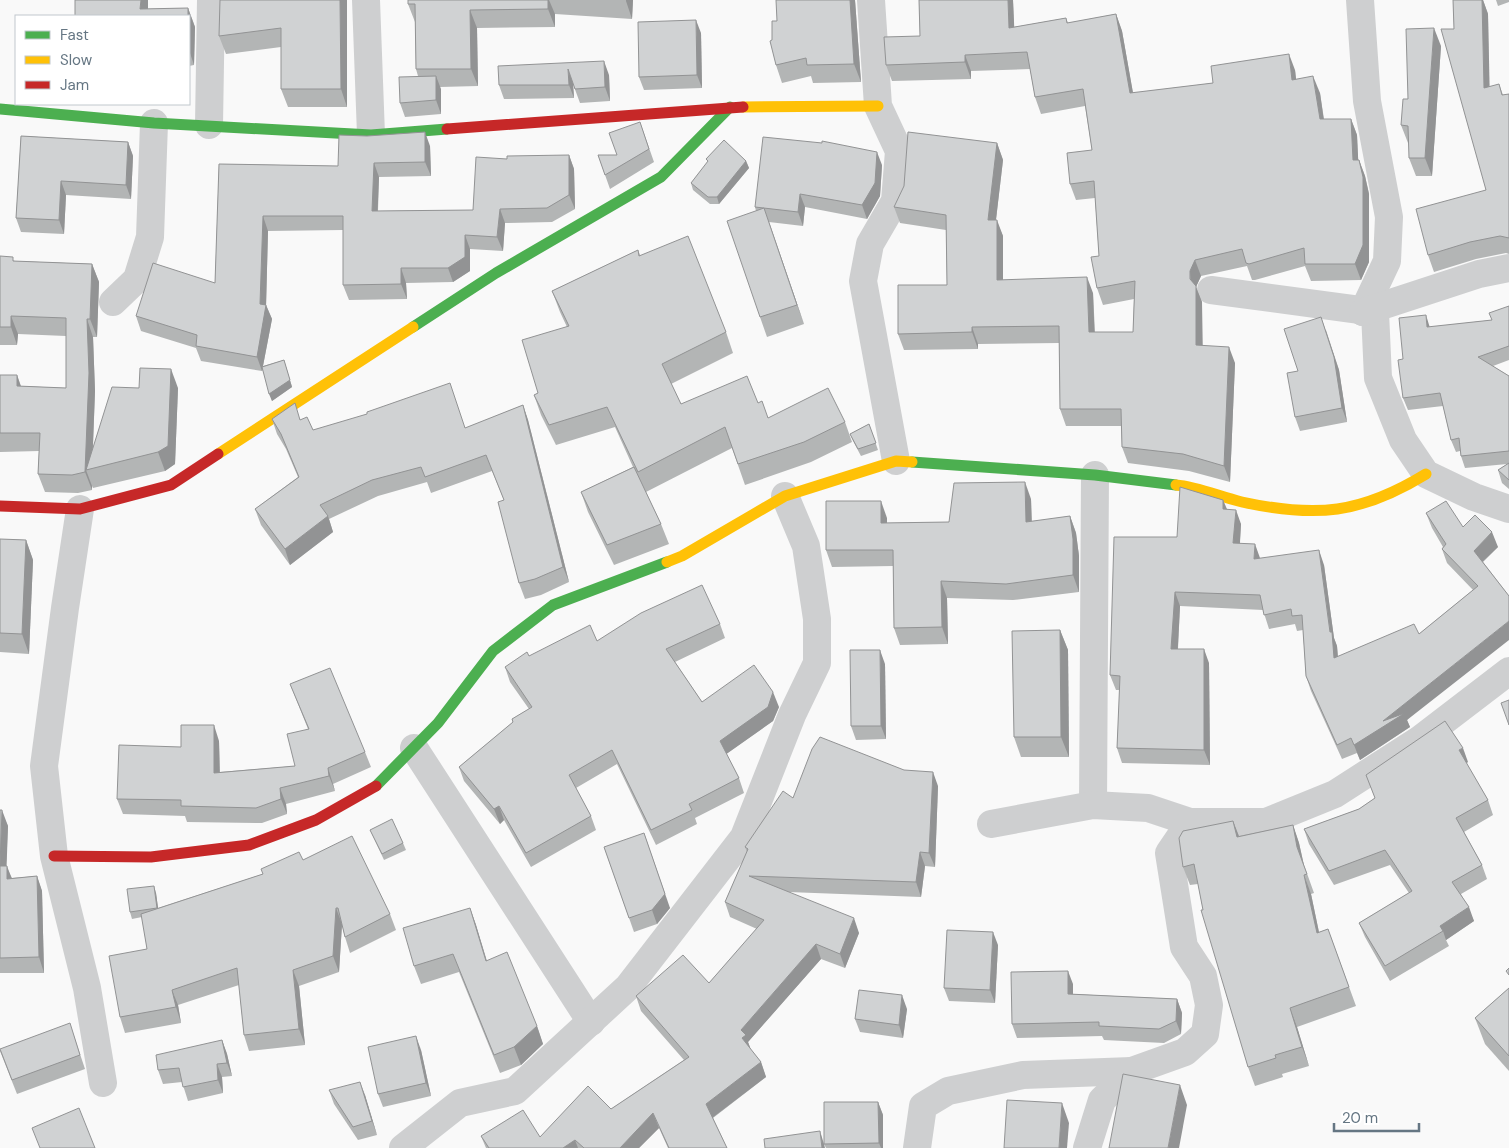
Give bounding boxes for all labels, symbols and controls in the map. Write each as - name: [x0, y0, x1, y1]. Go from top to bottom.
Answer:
- legend: [15, 15, 190, 105]
- text: Fast: [60, 25, 89, 45]
- text: Slow: [60, 50, 93, 70]
- text: Jam: [60, 75, 89, 95]
- scale bar: [1334, 1100, 1419, 1132]
- text: 20 m: [1342, 1108, 1378, 1128]

